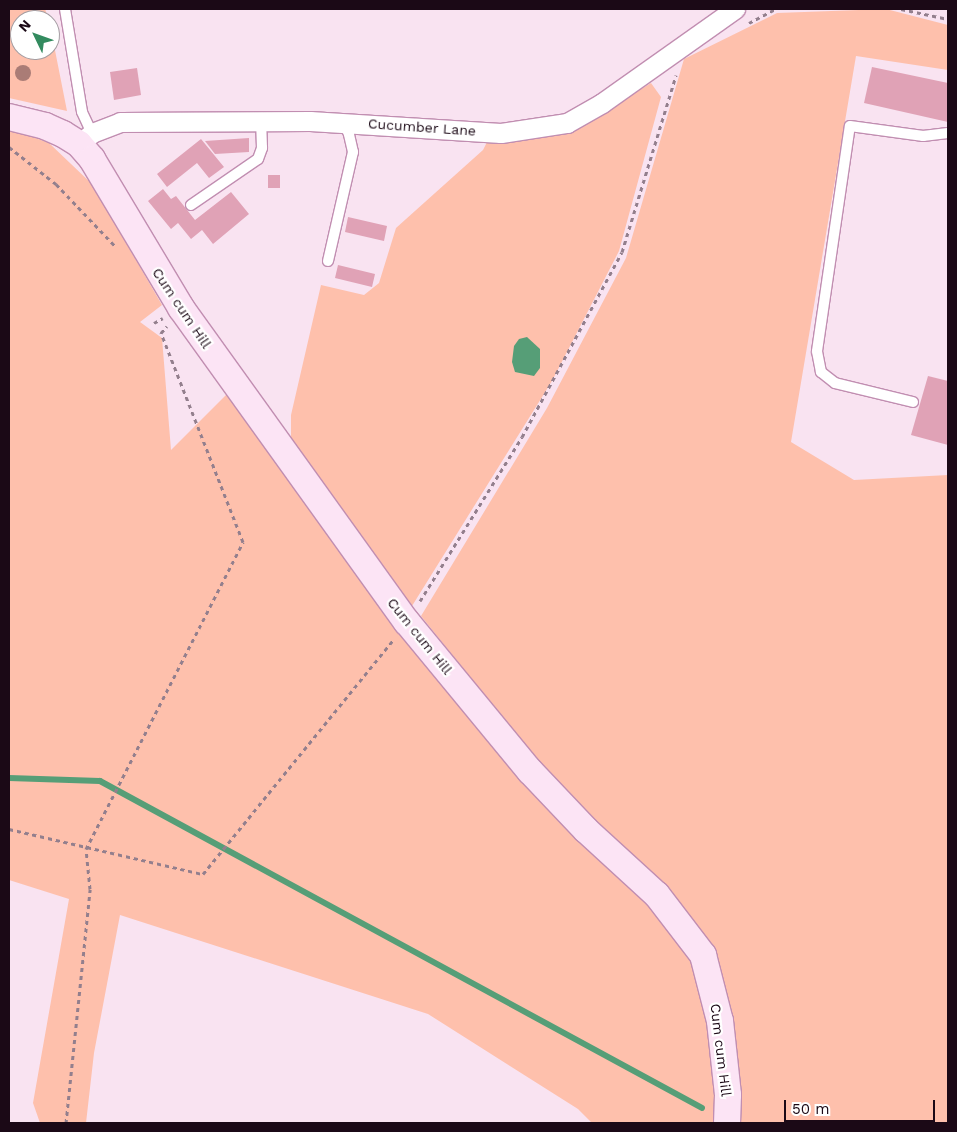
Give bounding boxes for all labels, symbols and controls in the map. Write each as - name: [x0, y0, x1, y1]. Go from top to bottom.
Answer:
- north arrow: [10, 10, 60, 60]
- text: N: [15, 16, 34, 35]
- street label: Cucumber Lane: [367, 115, 477, 139]
- street label: Cum cum Hill: [149, 265, 215, 351]
- street label: Cum cum Hill: [384, 594, 456, 678]
- street label: Cum cum Hill: [707, 1003, 735, 1097]
- scale bar: [787, 1090, 938, 1122]
- text: 50 m: [792, 1100, 829, 1118]

